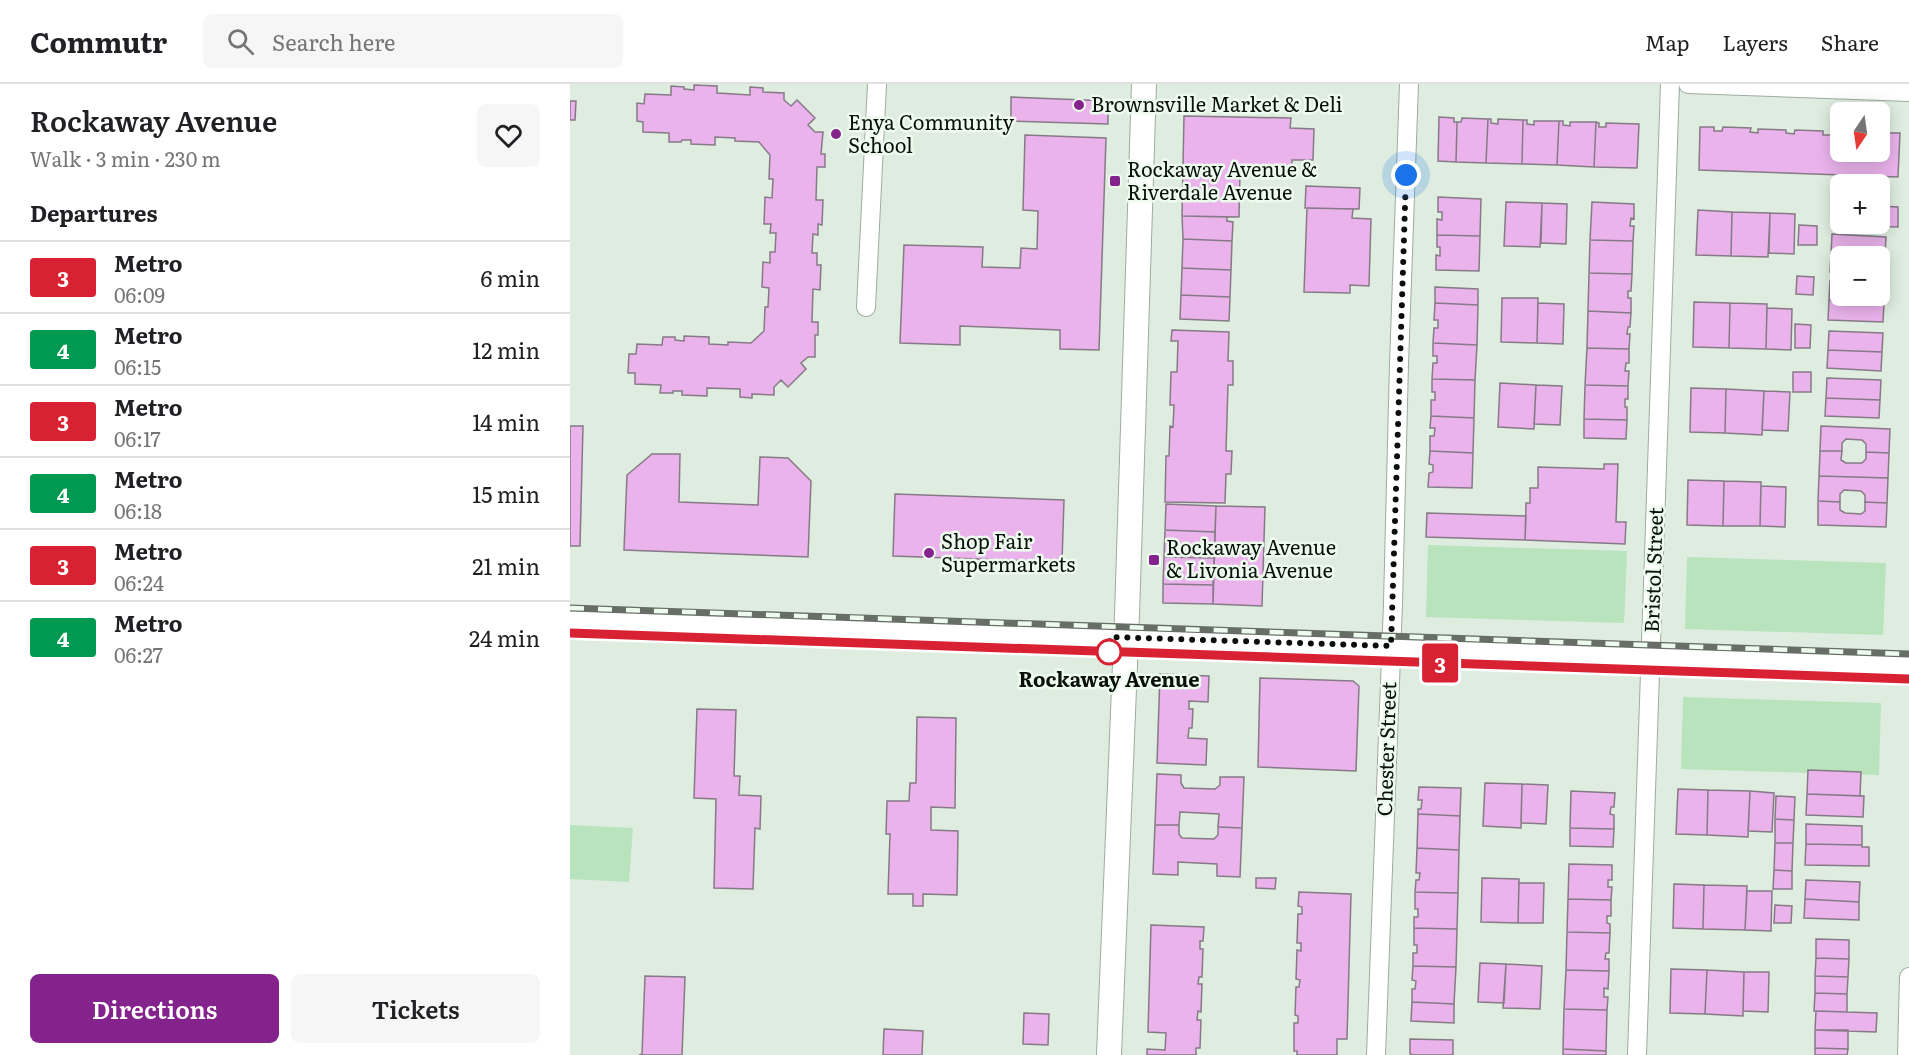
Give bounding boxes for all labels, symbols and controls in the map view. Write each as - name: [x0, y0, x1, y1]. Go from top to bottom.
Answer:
- search box: [203, 14, 623, 68]
- text: Commutr: [30, 20, 167, 62]
- icon: search: [224, 25, 257, 58]
- text: Search here: [272, 25, 396, 58]
- text: Map: [1645, 26, 1690, 57]
- text: Layers: [1723, 26, 1788, 57]
- text: Share: [1821, 26, 1879, 57]
- place label: Brownsville Market & Deli: [1091, 88, 1343, 118]
- marker: Brownsville Market & Deli: [1072, 98, 1086, 112]
- text: Rockaway Avenue: [30, 99, 277, 141]
- north arrow: [1830, 102, 1890, 162]
- map controls: [1830, 102, 1890, 306]
- button: heart: [477, 104, 540, 167]
- place label: Enya Community School: [848, 106, 1014, 159]
- marker: Enya Community School: [829, 127, 843, 141]
- text: Walk · 3 min · 230 m: [30, 143, 221, 173]
- place label: Rockaway Avenue & Riverdale Avenue: [1127, 153, 1317, 206]
- your location: [1391, 160, 1421, 190]
- marker: Rockaway Avenue & Riverdale Avenue: [1108, 174, 1122, 188]
- button: +: [1830, 174, 1890, 234]
- text: Departures: [30, 196, 157, 229]
- text: Metro: [114, 246, 182, 279]
- button: −: [1830, 246, 1890, 306]
- text: 6 min: [481, 261, 540, 294]
- text: 3: [57, 262, 69, 293]
- text: 06:09: [114, 279, 165, 309]
- text: Metro: [114, 318, 182, 351]
- text: 12 min: [472, 333, 540, 366]
- text: 4: [57, 334, 69, 365]
- text: 06:15: [114, 351, 161, 381]
- text: Metro: [114, 390, 182, 423]
- text: 14 min: [472, 405, 540, 438]
- text: 3: [57, 406, 69, 437]
- text: 06:17: [114, 423, 161, 453]
- text: Metro: [114, 462, 182, 495]
- text: 15 min: [472, 477, 540, 510]
- text: 4: [57, 478, 69, 509]
- text: 06:18: [114, 495, 162, 525]
- street label: Bristol Street: [1635, 507, 1669, 633]
- place label: Shop Fair Supermarkets: [941, 525, 1075, 578]
- place label: Rockaway Avenue & Livonia Avenue: [1166, 531, 1336, 584]
- text: Metro: [114, 534, 182, 567]
- marker: Shop Fair Supermarkets: [922, 546, 936, 560]
- text: 21 min: [472, 549, 540, 582]
- text: 3: [57, 550, 69, 581]
- marker: Rockaway Avenue & Livonia Avenue: [1147, 553, 1161, 567]
- text: 06:24: [114, 567, 164, 597]
- text: Metro: [114, 606, 182, 639]
- text: 24 min: [469, 621, 540, 654]
- text: 4: [57, 622, 69, 653]
- text: 06:27: [114, 639, 163, 669]
- marker: Rockaway Avenue: [1096, 639, 1122, 665]
- line badge: 3: [1420, 644, 1460, 682]
- text: 3: [1434, 648, 1446, 679]
- place label: Rockaway Avenue: [1018, 663, 1200, 693]
- street label: Chester Street: [1368, 681, 1402, 817]
- button: Directions: [30, 974, 279, 1043]
- button: Tickets: [291, 974, 540, 1043]

